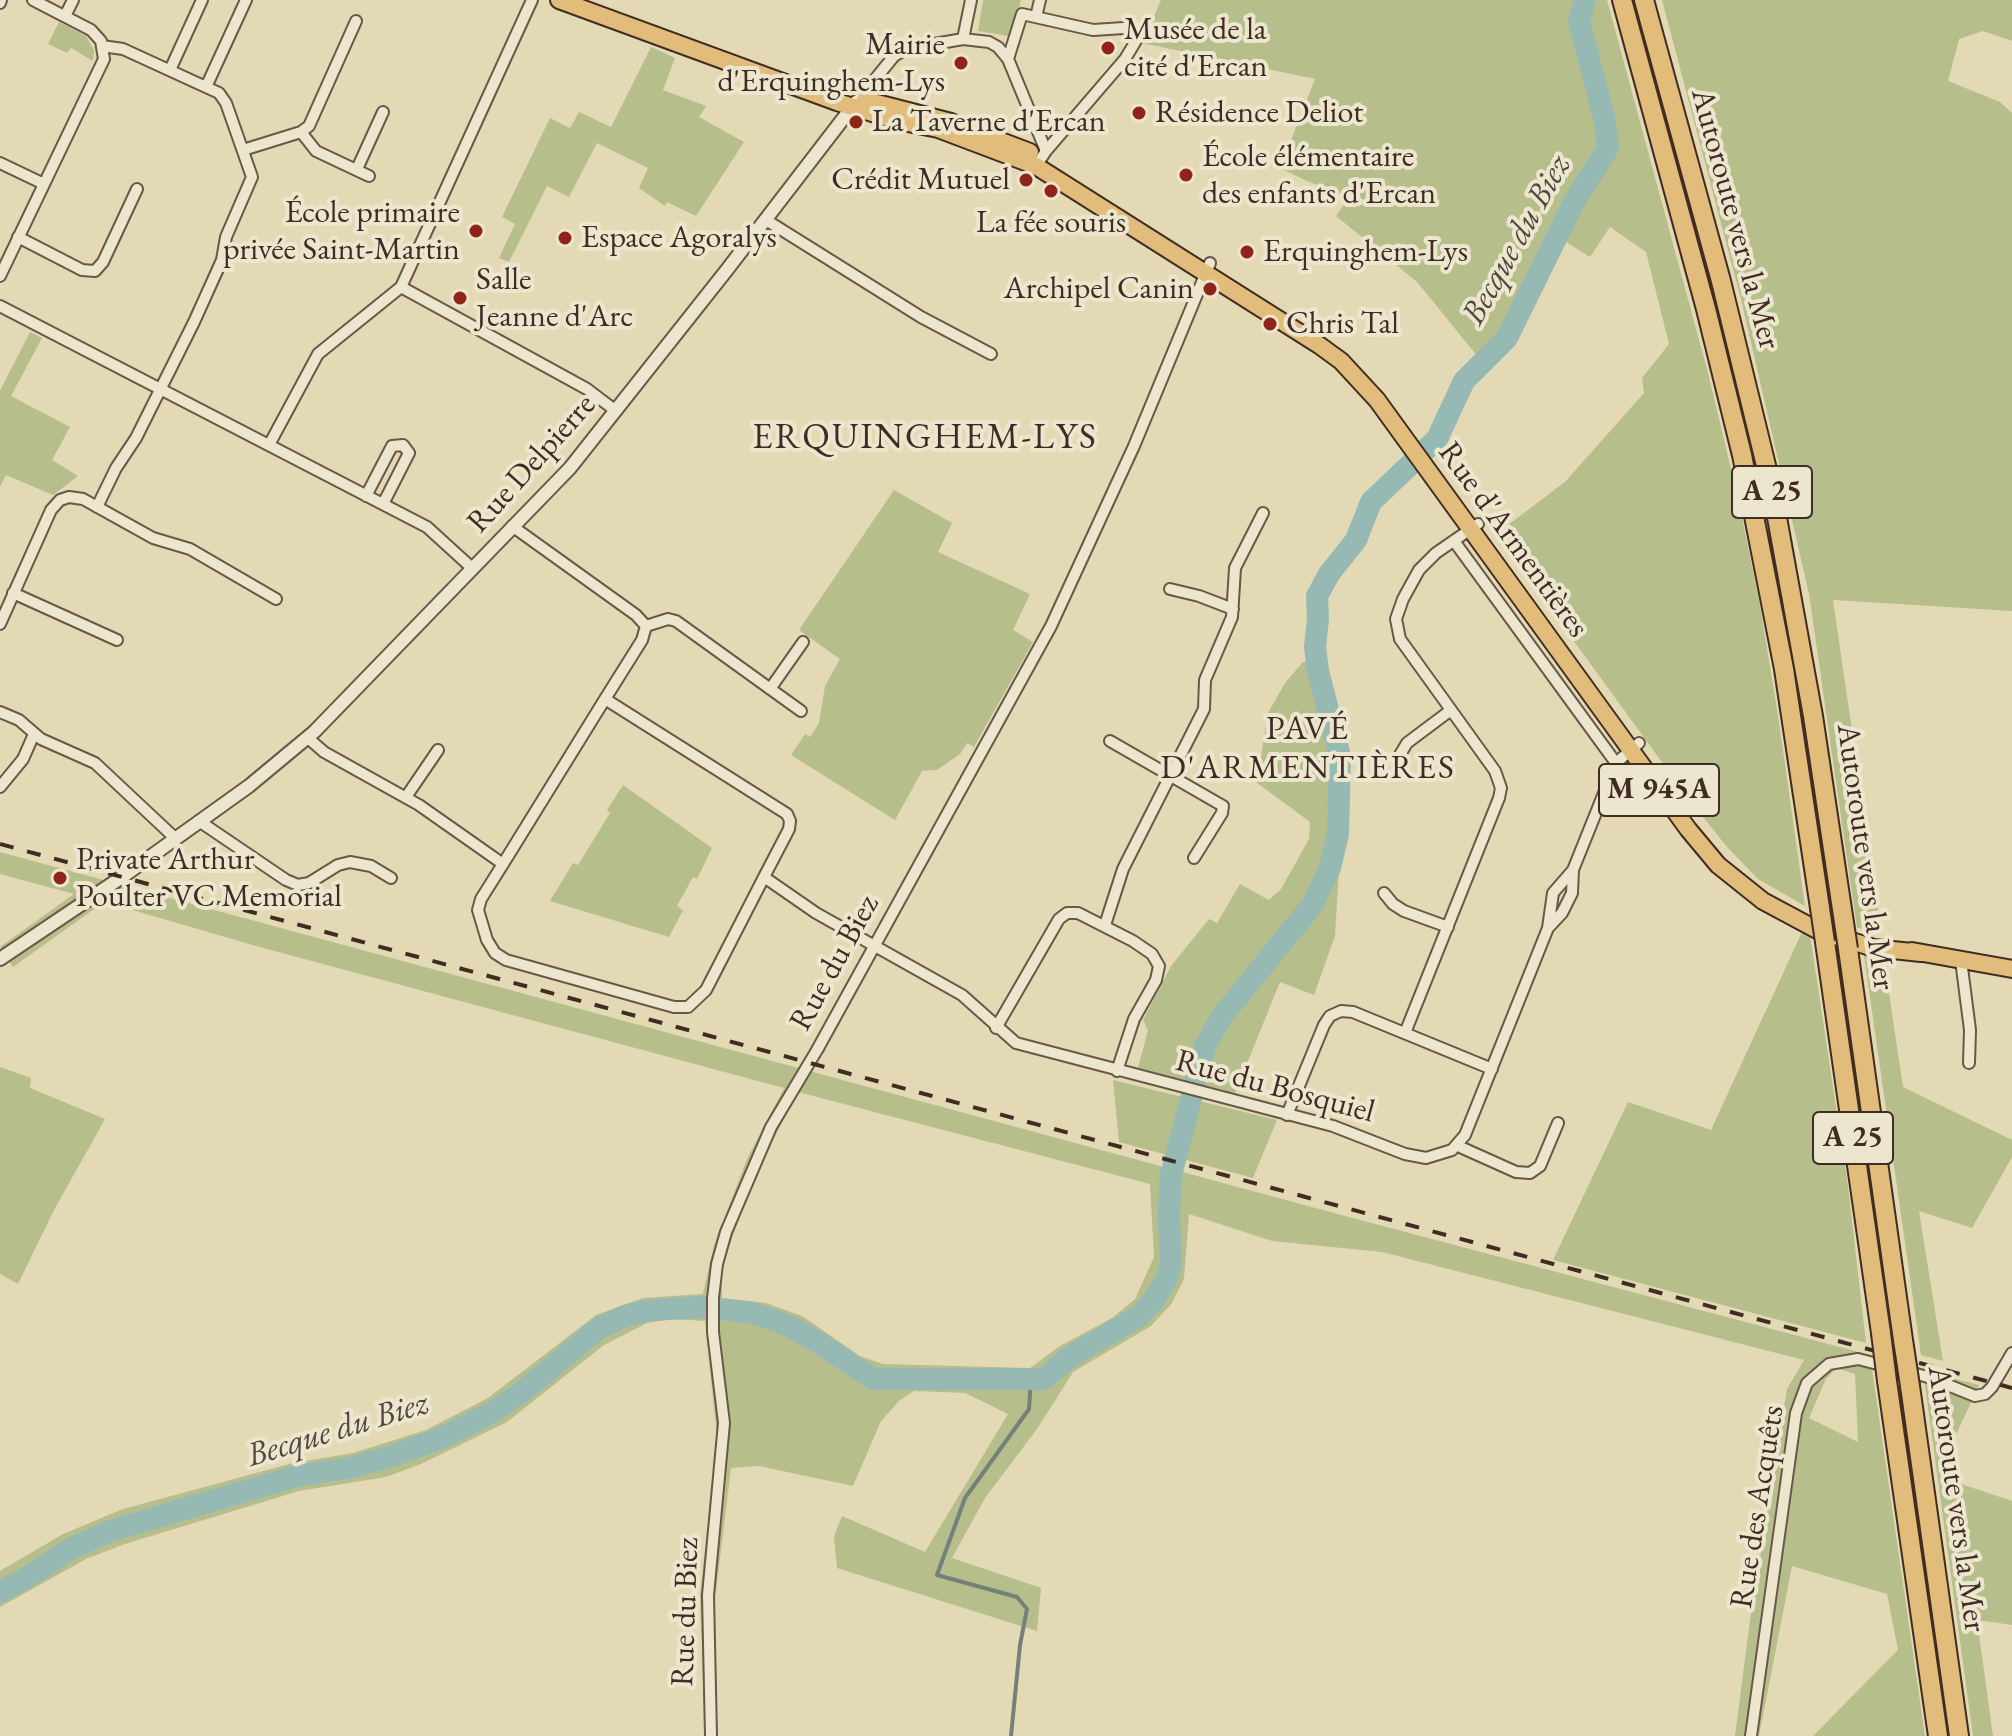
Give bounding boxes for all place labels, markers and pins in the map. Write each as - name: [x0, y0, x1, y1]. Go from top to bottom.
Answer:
- place label: Musée de la cité d'Ercan: [1124, 11, 1267, 86]
- place label: Mairie d'Erquinghem-Lys: [717, 26, 945, 101]
- marker: Musée de la cité d'Ercan: [1099, 39, 1117, 57]
- marker: Mairie d'Erquinghem-Lys: [952, 54, 970, 72]
- place label: Résidence Deliot: [1155, 94, 1363, 132]
- place label: La Taverne d'Ercan: [872, 103, 1106, 141]
- marker: Résidence Deliot: [1130, 104, 1148, 122]
- marker: La Taverne d'Ercan: [847, 113, 865, 131]
- place label: École élémentaire des enfants d'Ercan: [1202, 138, 1436, 213]
- place label: Crédit Mutuel: [831, 161, 1010, 199]
- marker: École élémentaire des enfants d'Ercan: [1177, 166, 1195, 184]
- marker: Crédit Mutuel: [1017, 171, 1035, 189]
- marker: La fée souris: [1042, 182, 1060, 200]
- place label: École primaire privée Saint-Martin: [223, 194, 460, 269]
- place label: La fée souris: [976, 204, 1126, 242]
- place label: Espace Agoralys: [581, 219, 777, 257]
- marker: École primaire privée Saint-Martin: [467, 222, 485, 240]
- marker: Espace Agoralys: [556, 229, 574, 247]
- place label: Erquinghem-Lys: [1263, 233, 1468, 271]
- marker: Erquinghem-Lys: [1238, 243, 1256, 261]
- place label: Salle Jeanne d'Arc: [476, 261, 633, 336]
- place label: Archipel Canin: [1004, 270, 1194, 308]
- marker: Archipel Canin: [1201, 280, 1219, 298]
- marker: Salle Jeanne d'Arc: [451, 289, 469, 307]
- place label: Chris Tal: [1286, 305, 1399, 343]
- marker: Chris Tal: [1261, 315, 1279, 333]
- place label: Private Arthur Poulter VC Memorial: [76, 841, 342, 916]
- marker: Private Arthur Poulter VC Memorial: [51, 869, 69, 887]

